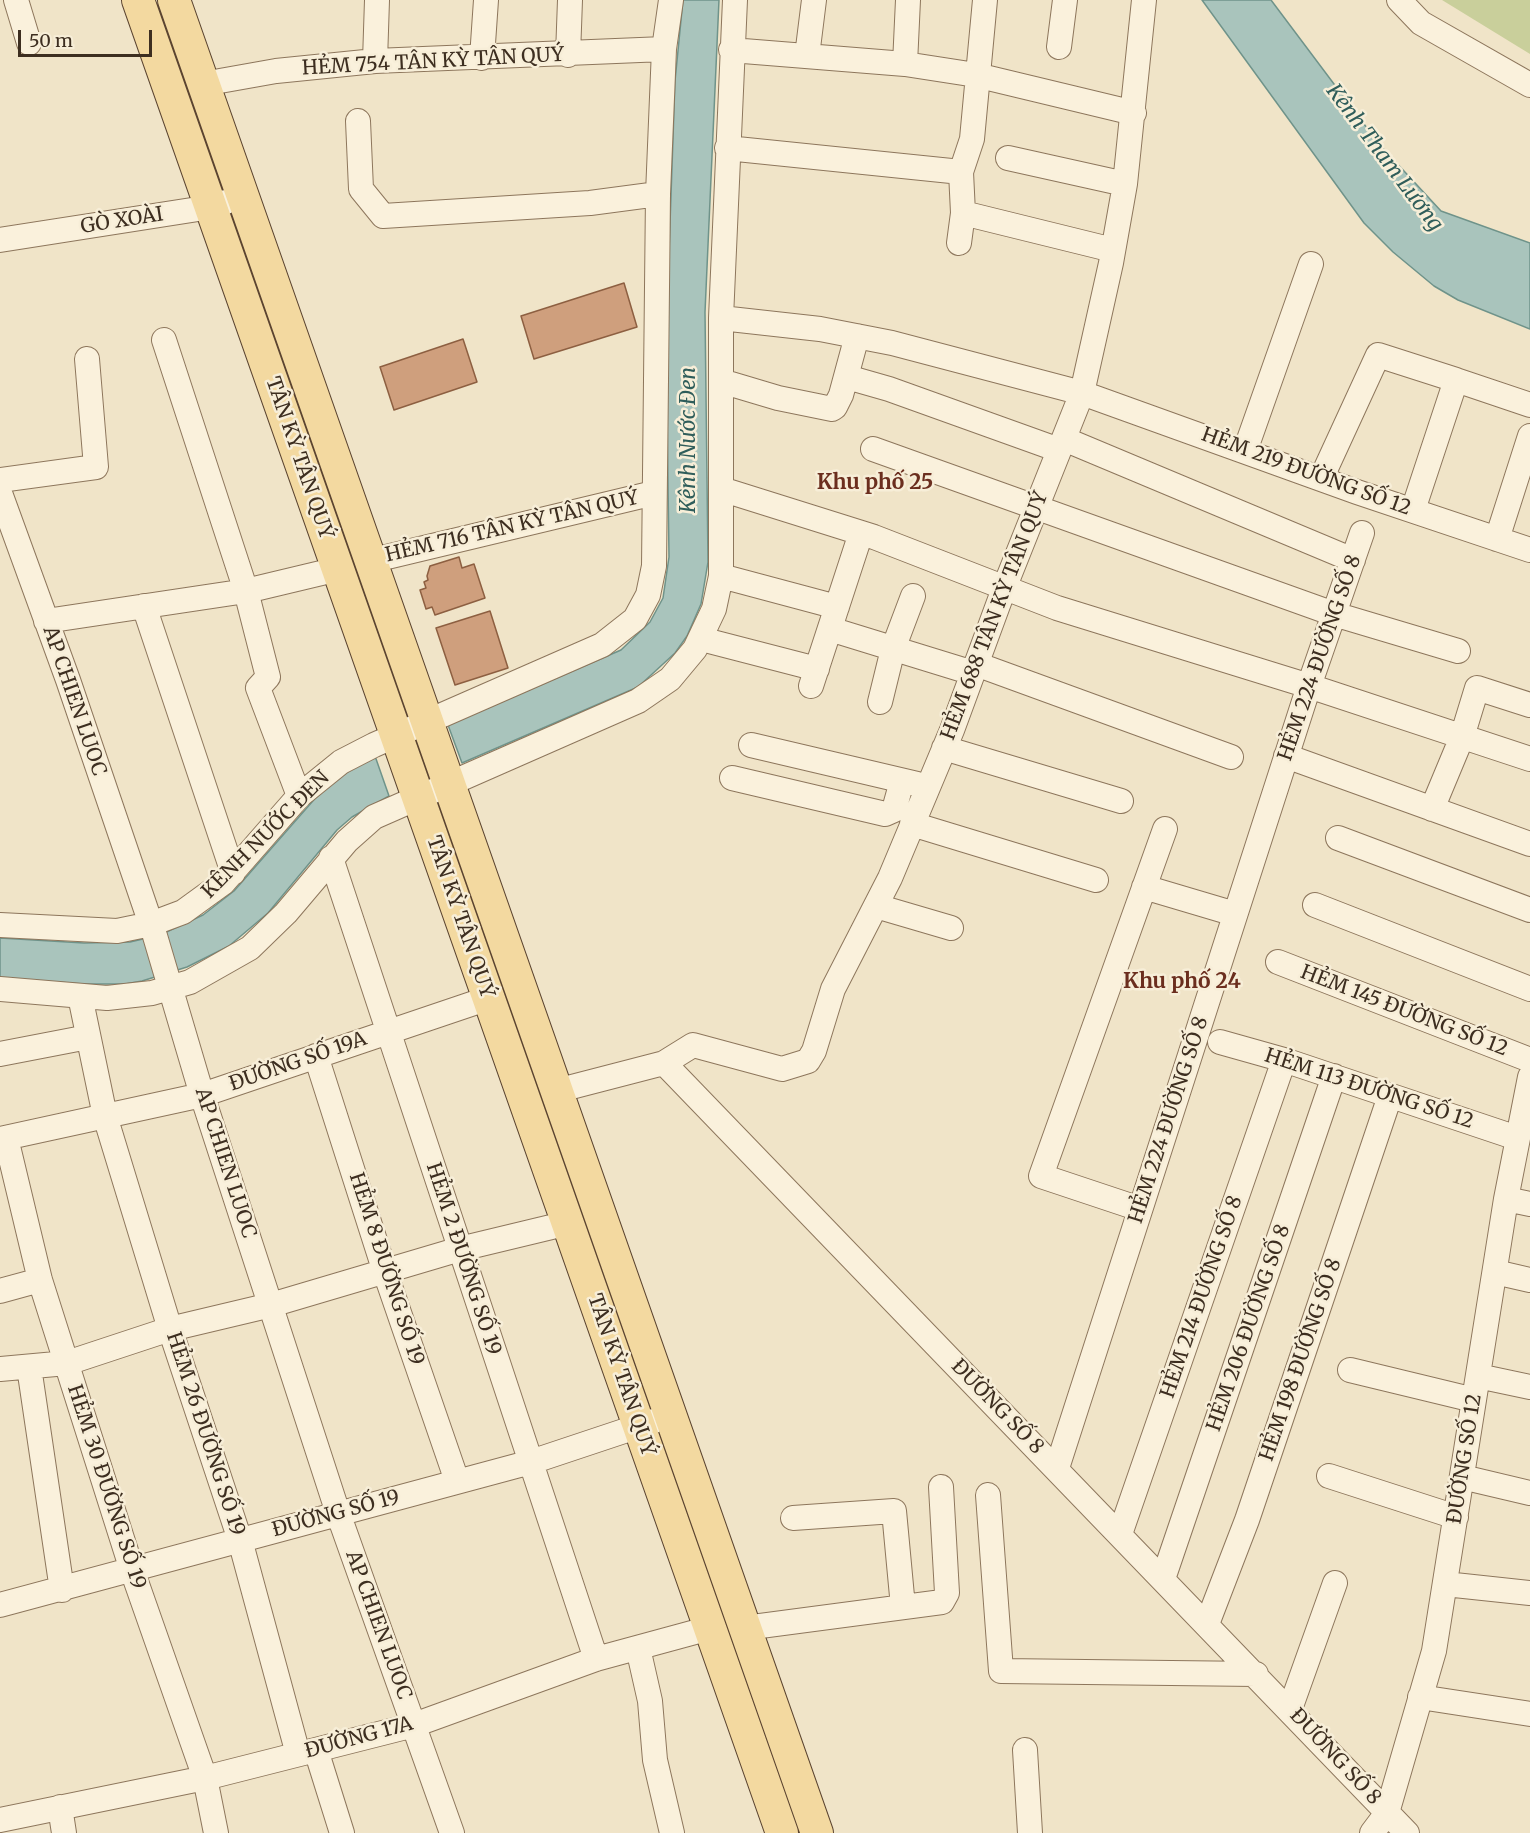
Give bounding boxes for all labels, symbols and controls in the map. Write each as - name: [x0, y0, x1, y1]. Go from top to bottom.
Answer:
- scale bar: [21, 18, 154, 56]
- text: 50 m: [29, 29, 73, 52]
- street label: HẺM 754 TÂN KỲ TÂN QUÝ: [301, 43, 565, 81]
- water label: Kênh Tham Lương: [1321, 80, 1447, 236]
- street label: GÒ XOÀI: [79, 203, 165, 239]
- water label: Kênh Nước Đen: [676, 367, 702, 513]
- street label: TÂN KỲ TÂN QUÝ: [260, 374, 338, 542]
- street label: HẺM 219 ĐƯỜNG SỐ 12: [1198, 423, 1414, 521]
- district label: Khu phố 25: [817, 470, 933, 496]
- street label: HẺM 716 TÂN KỲ TÂN QUÝ: [383, 486, 641, 568]
- street label: HẺM 688 TÂN KỲ TÂN QUÝ: [937, 489, 1053, 743]
- street label: HẺM 224 ĐƯỜNG SỐ 8: [1273, 552, 1367, 764]
- street label: AP CHIEN LUOC: [37, 623, 111, 779]
- street label: KÊNH NƯỚC ĐEN: [197, 766, 335, 904]
- street label: TÂN KỲ TÂN QUÝ: [421, 833, 499, 1001]
- street label: HẺM 145 ĐƯỜNG SỐ 12: [1297, 960, 1511, 1062]
- district label: Khu phố 24: [1123, 969, 1241, 995]
- street label: HẺM 224 ĐƯỜNG SỐ 8: [1124, 1014, 1214, 1226]
- street label: ĐƯỜNG SỐ 19A: [226, 1027, 370, 1097]
- street label: HẺM 113 ĐƯỜNG SỐ 12: [1262, 1044, 1476, 1134]
- street label: AP CHIEN LUOC: [189, 1085, 261, 1241]
- street label: HẺM 2 ĐƯỜNG SỐ 19: [421, 1160, 505, 1358]
- street label: HẺM 8 ĐƯỜNG SỐ 19: [344, 1170, 428, 1368]
- street label: HẺM 214 ĐƯỜNG SỐ 8: [1156, 1193, 1248, 1401]
- street label: HẺM 206 ĐƯỜNG SỐ 8: [1202, 1221, 1296, 1435]
- street label: HẺM 198 ĐƯỜNG SỐ 8: [1255, 1256, 1347, 1464]
- street label: TÂN KỲ TÂN QUÝ: [582, 1291, 660, 1459]
- street label: HẺM 26 ĐƯỜNG SỐ 19: [161, 1329, 249, 1539]
- street label: ĐƯỜNG SỐ 8: [946, 1355, 1048, 1459]
- street label: HẺM 30 ĐƯỜNG SỐ 19: [62, 1382, 150, 1592]
- street label: ĐƯỜNG SỐ 12: [1443, 1392, 1487, 1526]
- street label: ĐƯỜNG SỐ 19: [270, 1485, 402, 1543]
- street label: AP CHIEN LUOC: [340, 1547, 416, 1703]
- street label: ĐƯỜNG SỐ 8: [1284, 1704, 1386, 1810]
- street label: ĐƯỜNG 17A: [302, 1712, 416, 1764]

